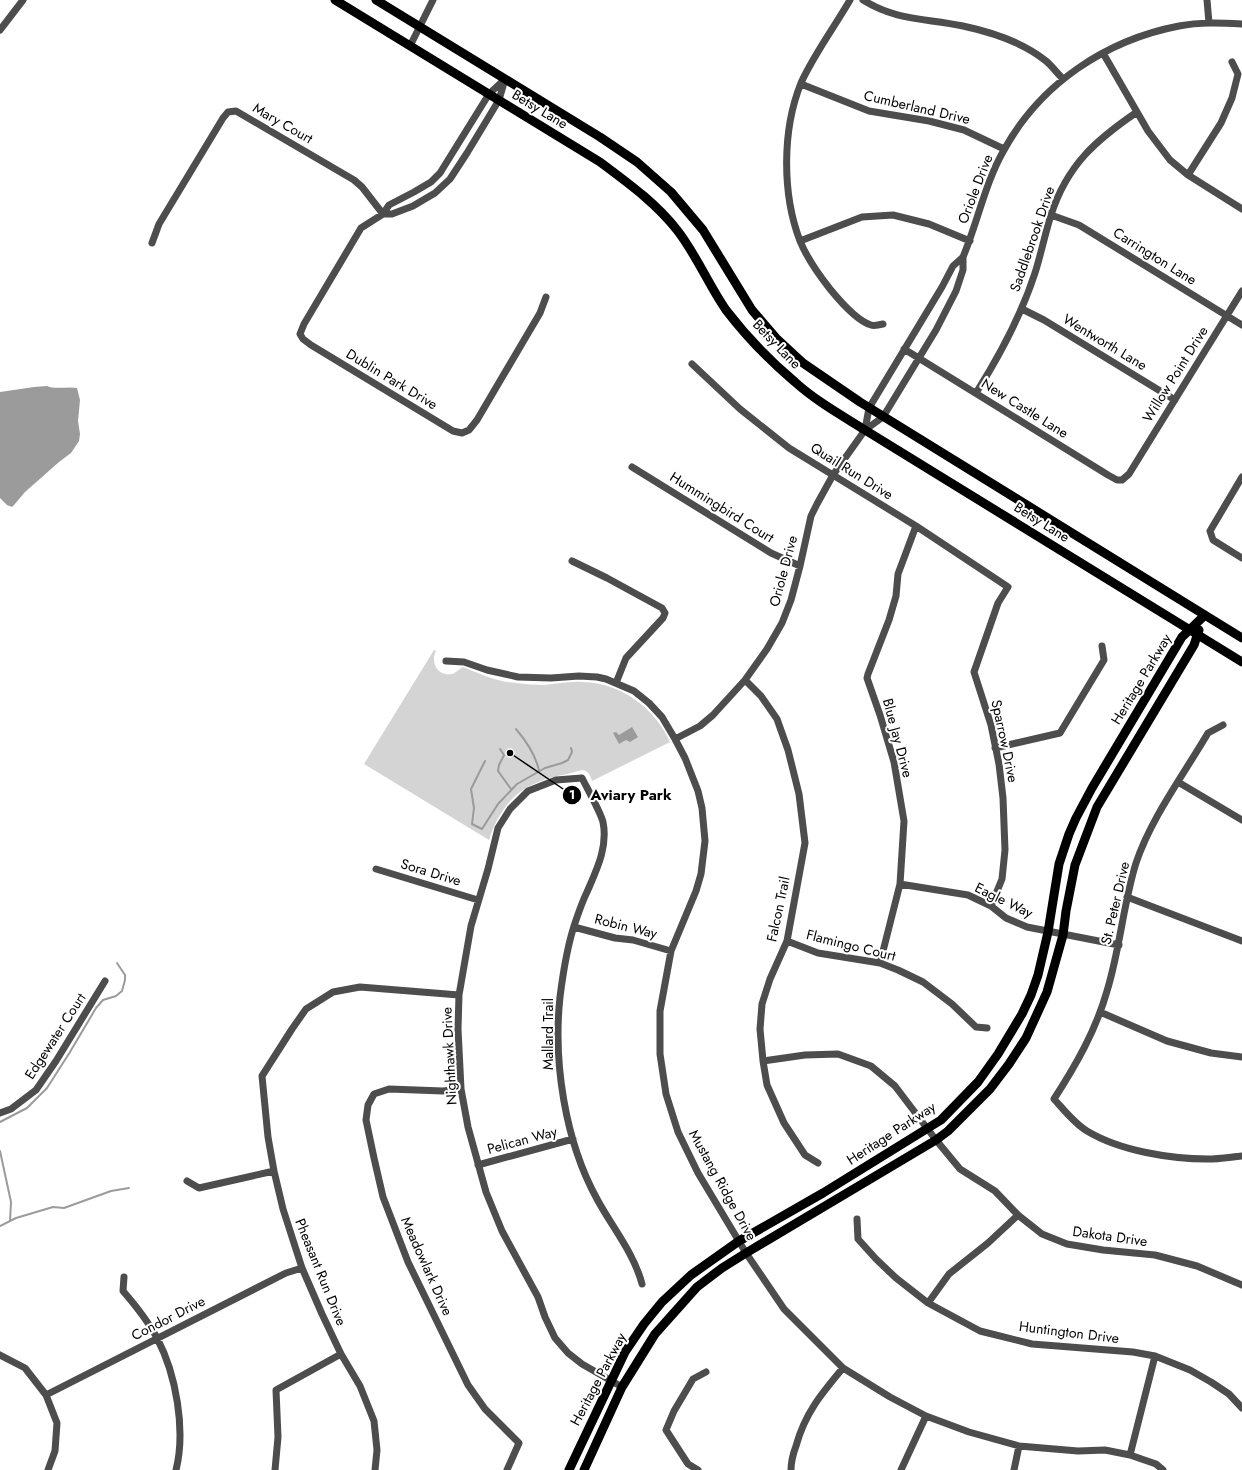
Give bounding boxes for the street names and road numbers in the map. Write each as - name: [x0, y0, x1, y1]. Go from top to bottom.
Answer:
- street label: Betsy Lane: [508, 84, 572, 134]
- street label: Cumberland Drive: [862, 85, 972, 129]
- street label: Mary Court: [249, 98, 317, 149]
- street label: Oriole Drive: [953, 151, 997, 227]
- street label: Saddlebrook Drive: [1005, 184, 1059, 294]
- street label: Carrington Lane: [1109, 222, 1201, 290]
- street label: Wentworth Lane: [1059, 309, 1151, 375]
- street label: Betsy Lane: [748, 315, 806, 373]
- street label: Willow Point Drive: [1137, 322, 1213, 426]
- street label: Dublin Park Drive: [342, 344, 442, 414]
- street label: New Castle Lane: [978, 373, 1072, 443]
- street label: Quail Run Drive: [807, 438, 897, 504]
- street label: Hummingbird Court: [666, 467, 779, 547]
- street label: Betsy Lane: [1010, 497, 1074, 547]
- street label: Oriole Drive: [764, 533, 802, 609]
- street label: Heritage Parkway: [1106, 629, 1176, 728]
- street label: Blue Jay Drive: [878, 696, 918, 780]
- street label: Sparrow Drive: [986, 698, 1024, 784]
- street label: Sora Drive: [398, 853, 464, 891]
- street label: St. Peter Drive: [1096, 860, 1134, 946]
- street label: Falcon Trail: [761, 875, 795, 943]
- street label: Eagle Way: [972, 877, 1037, 923]
- street label: Robin Way: [593, 909, 660, 944]
- street label: Flamingo Court: [804, 924, 898, 966]
- street label: Edgewater Court: [20, 988, 91, 1083]
- street label: Mallard Trail: [538, 998, 558, 1070]
- street label: Nighthawk Drive: [436, 1006, 462, 1106]
- street label: Heritage Parkway: [843, 1096, 940, 1169]
- street label: Pelican Way: [485, 1121, 560, 1159]
- street label: Mustang Ridge Drive: [684, 1126, 762, 1244]
- street label: Meadowlark Drive: [396, 1213, 458, 1319]
- street label: Pheasant Run Drive: [290, 1215, 352, 1329]
- street label: Dakota Drive: [1071, 1221, 1149, 1251]
- street label: Condor Drive: [128, 1291, 208, 1345]
- street label: Huntington Drive: [1018, 1316, 1120, 1348]
- street label: Heritage Parkway: [565, 1328, 631, 1429]

